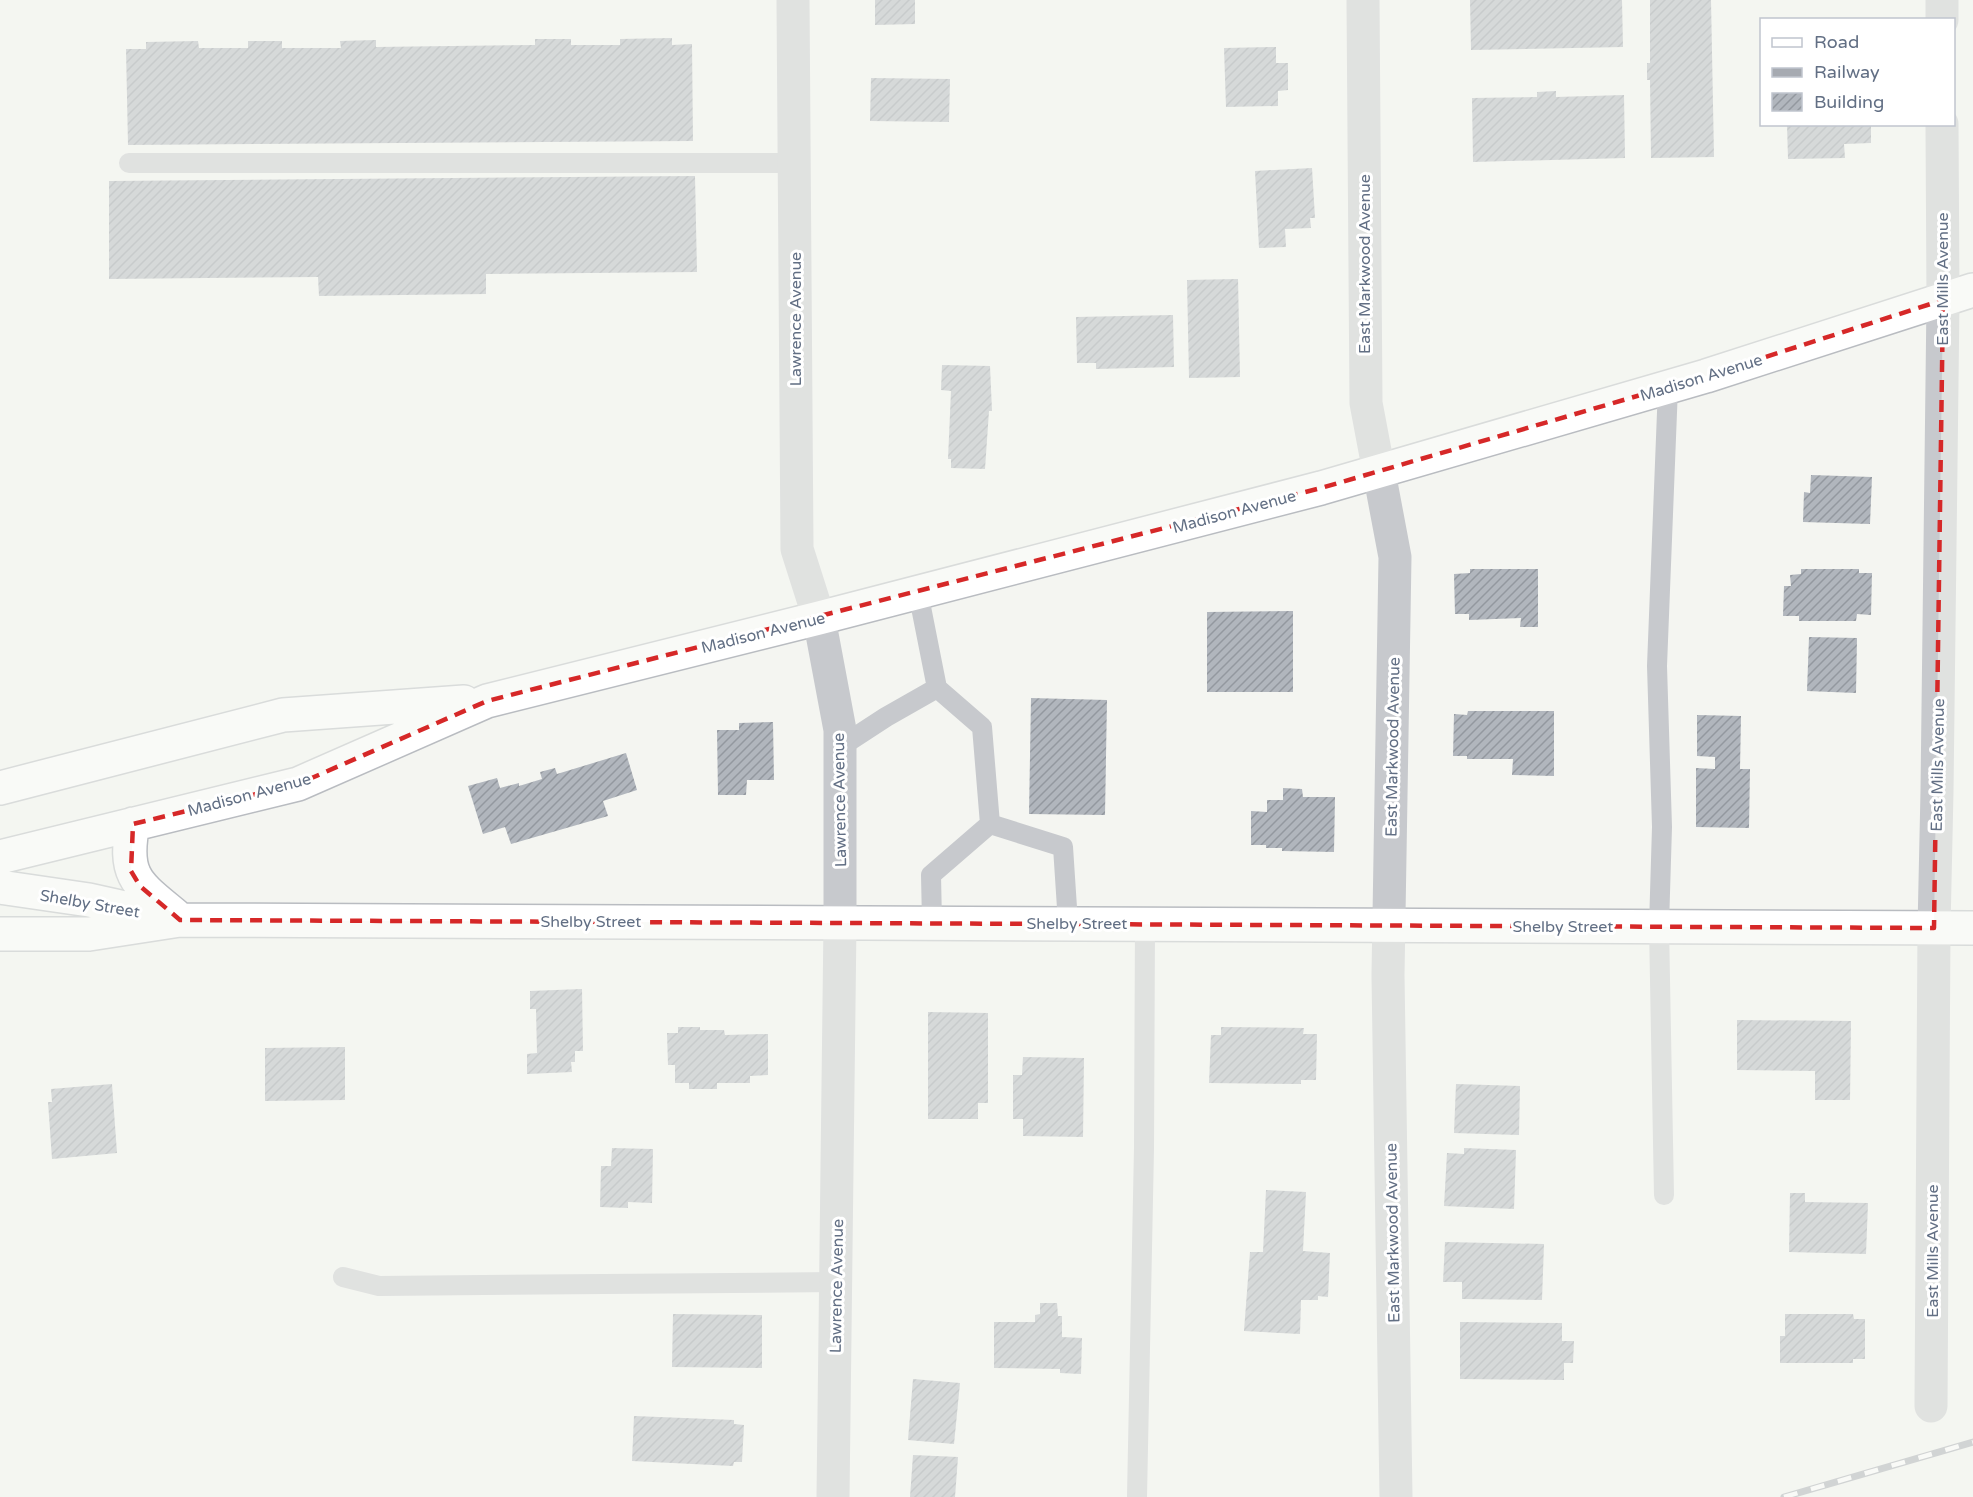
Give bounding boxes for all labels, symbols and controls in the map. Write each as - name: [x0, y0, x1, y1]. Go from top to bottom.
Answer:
- legend: [1760, 18, 1955, 126]
- text: Road: [1814, 31, 1859, 53]
- text: Railway: [1814, 61, 1880, 83]
- text: Building: [1814, 91, 1884, 113]
- street label: East Markwood Avenue: [1355, 174, 1375, 354]
- street label: East Mills Avenue: [1933, 212, 1953, 346]
- street label: Lawrence Avenue: [786, 252, 806, 386]
- street label: Madison Avenue: [1638, 350, 1765, 406]
- street label: Madison Avenue: [1170, 486, 1298, 538]
- street label: Madison Avenue: [699, 608, 827, 658]
- street label: East Markwood Avenue: [1381, 657, 1405, 837]
- street label: East Mills Avenue: [1927, 698, 1949, 832]
- street label: Lawrence Avenue: [829, 733, 851, 867]
- street label: Madison Avenue: [185, 769, 313, 821]
- street label: Shelby Street: [38, 885, 141, 923]
- street label: Shelby Street: [541, 912, 641, 932]
- street label: Shelby Street: [1027, 914, 1127, 934]
- street label: Shelby Street: [1513, 917, 1613, 937]
- street label: East Markwood Avenue: [1381, 1143, 1405, 1323]
- street label: East Mills Avenue: [1923, 1184, 1943, 1318]
- street label: Lawrence Avenue: [826, 1219, 848, 1353]

